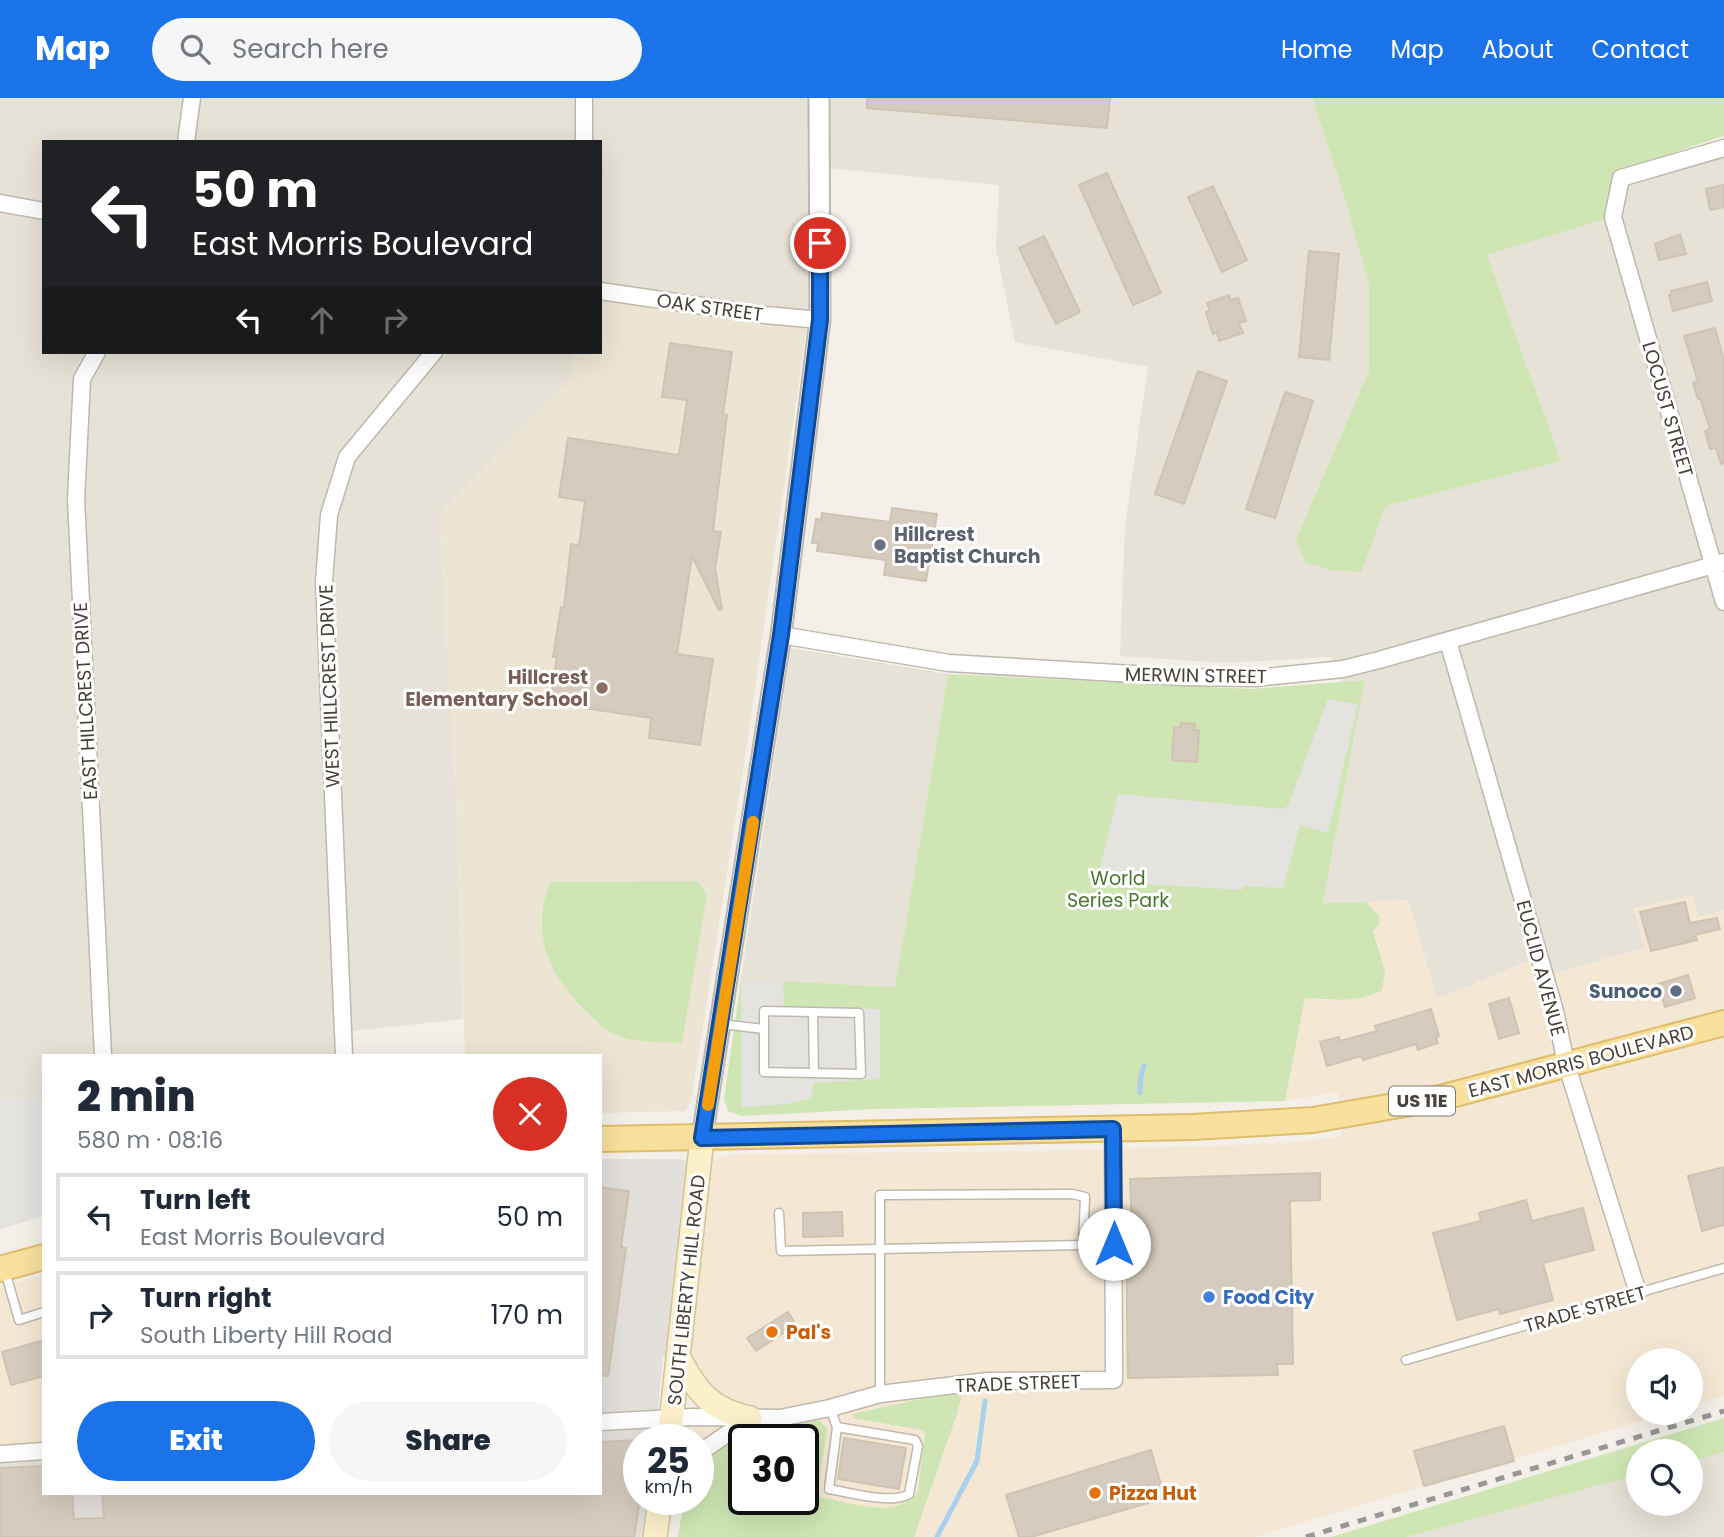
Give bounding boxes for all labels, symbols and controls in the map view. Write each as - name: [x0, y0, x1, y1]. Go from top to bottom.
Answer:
- search box: [152, 18, 642, 81]
- text: Map: [35, 25, 110, 72]
- icon: search: [176, 30, 214, 68]
- text: Search here: [232, 31, 389, 67]
- text: Home: [1281, 33, 1353, 66]
- text: Map: [1391, 33, 1444, 66]
- text: About: [1482, 33, 1553, 66]
- text: Contact: [1591, 33, 1689, 66]
- text: 50 m: [192, 156, 318, 224]
- icon: left: [77, 168, 168, 259]
- pin: [790, 213, 850, 273]
- text: East Morris Boulevard: [192, 221, 533, 266]
- icon: arrive: [801, 224, 839, 262]
- street label: OAK STREET: [655, 287, 765, 328]
- icon: left: [230, 301, 268, 339]
- icon: ahead: [303, 301, 341, 339]
- icon: right: [376, 301, 414, 339]
- street label: LOCUST STREET: [1635, 338, 1700, 480]
- place label: Hillcrest Baptist Church: [894, 521, 1041, 570]
- marker: Hillcrest Baptist Church: [872, 537, 888, 553]
- street label: WEST HILLCREST DRIVE: [312, 584, 347, 788]
- street label: EAST HILLCREST DRIVE: [67, 601, 104, 801]
- street label: MERWIN STREET: [1125, 661, 1267, 690]
- place label: Hillcrest Elementary School: [405, 664, 588, 713]
- marker: Hillcrest Elementary School: [594, 680, 610, 696]
- park label: World Series Park: [1067, 865, 1169, 914]
- street label: EUCLID AVENUE: [1509, 897, 1572, 1039]
- place label: Sunoco: [1589, 978, 1662, 1005]
- marker: Sunoco: [1668, 983, 1684, 999]
- street label: EAST MORRIS BOULEVARD: [1465, 1018, 1697, 1105]
- text: 2 min: [77, 1067, 195, 1126]
- button: close: [493, 1077, 567, 1151]
- road number: US 11E: [1389, 1086, 1455, 1116]
- text: 580 m · 08:16: [77, 1124, 223, 1156]
- street label: SOUTH LIBERTY HILL ROAD: [661, 1173, 712, 1407]
- text: Turn left: [140, 1182, 251, 1218]
- icon: left: [81, 1198, 119, 1236]
- text: 50 m: [497, 1199, 563, 1235]
- position arrow: [1077, 1207, 1151, 1281]
- text: East Morris Boulevard: [140, 1221, 385, 1253]
- street label: TRADE STREET: [1521, 1279, 1649, 1340]
- text: Turn right: [140, 1280, 272, 1316]
- place label: Food City: [1223, 1284, 1315, 1311]
- marker: Food City: [1201, 1289, 1217, 1305]
- icon: right: [81, 1296, 119, 1334]
- text: 170 m: [490, 1297, 563, 1333]
- text: South Liberty Hill Road: [140, 1319, 392, 1351]
- place label: Pal's: [786, 1319, 831, 1346]
- marker: Pal's: [764, 1324, 780, 1340]
- map controls: [1626, 1348, 1703, 1516]
- button: sound: [1626, 1348, 1703, 1425]
- street label: TRADE STREET: [955, 1368, 1081, 1399]
- button: Exit: [77, 1401, 315, 1481]
- button: Share: [329, 1401, 567, 1481]
- speed limit sign: 30: [728, 1424, 819, 1515]
- text: 25: [647, 1436, 690, 1485]
- button: search: [1626, 1439, 1703, 1516]
- text: km/h: [645, 1474, 692, 1499]
- place label: Pizza Hut: [1109, 1480, 1197, 1507]
- marker: Pizza Hut: [1087, 1485, 1103, 1501]

